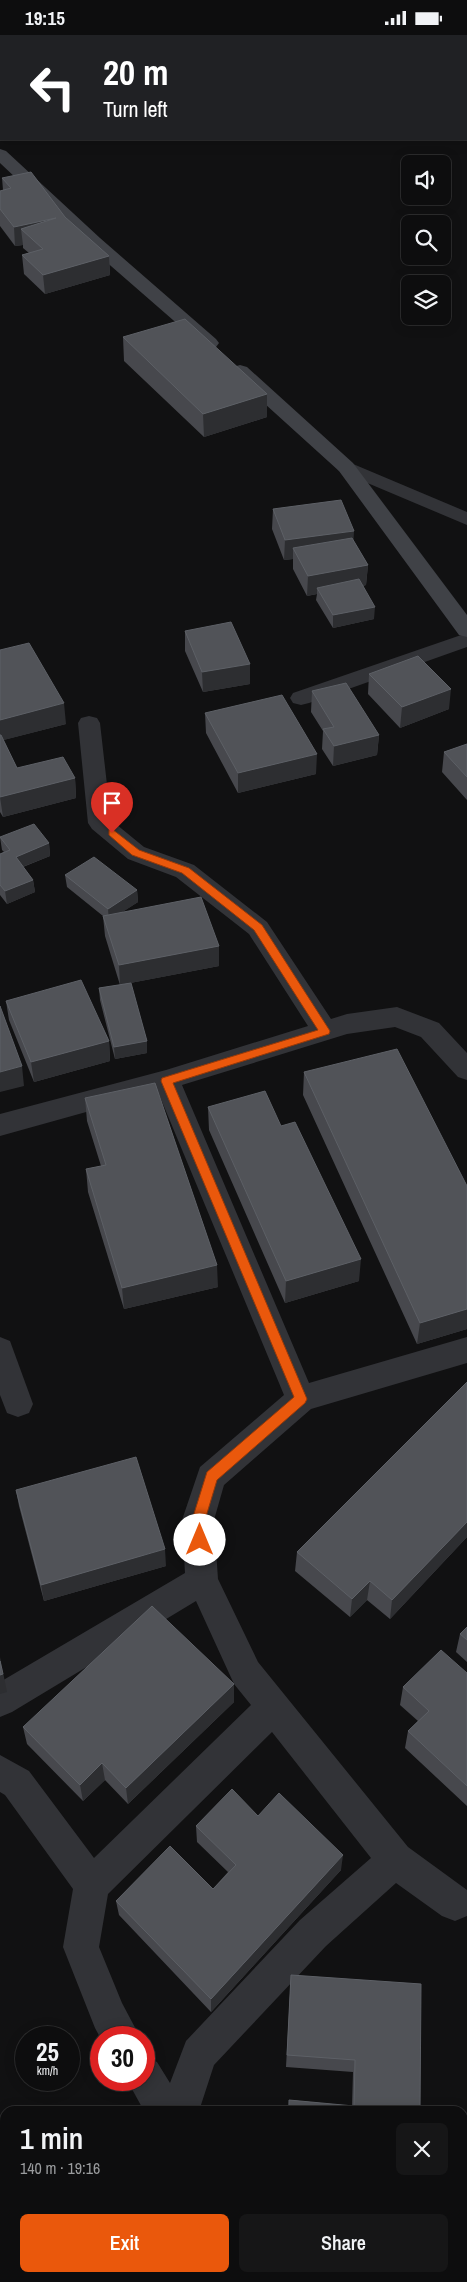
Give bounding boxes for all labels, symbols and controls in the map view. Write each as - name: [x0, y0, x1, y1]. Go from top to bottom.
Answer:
- text: 19:15: [25, 5, 65, 31]
- text: 20 m: [103, 49, 168, 96]
- icon: left: [20, 55, 85, 120]
- text: Turn left: [103, 94, 168, 124]
- map controls: [401, 155, 451, 325]
- button: sound: [401, 155, 451, 205]
- button: search: [401, 215, 451, 265]
- button: layers: [401, 275, 451, 325]
- pin: [91, 782, 133, 833]
- icon: arrive: [98, 789, 126, 817]
- position arrow: [173, 1513, 225, 1565]
- speed limit sign: 30: [90, 2026, 155, 2091]
- text: 25: [36, 2035, 59, 2069]
- text: km/h: [37, 2063, 58, 2079]
- text: 1 min: [20, 2118, 83, 2158]
- button: close: [396, 2123, 448, 2175]
- text: 140 m · 19:16: [20, 2157, 100, 2179]
- button: Exit: [20, 2214, 229, 2272]
- button: Share: [239, 2214, 448, 2272]

